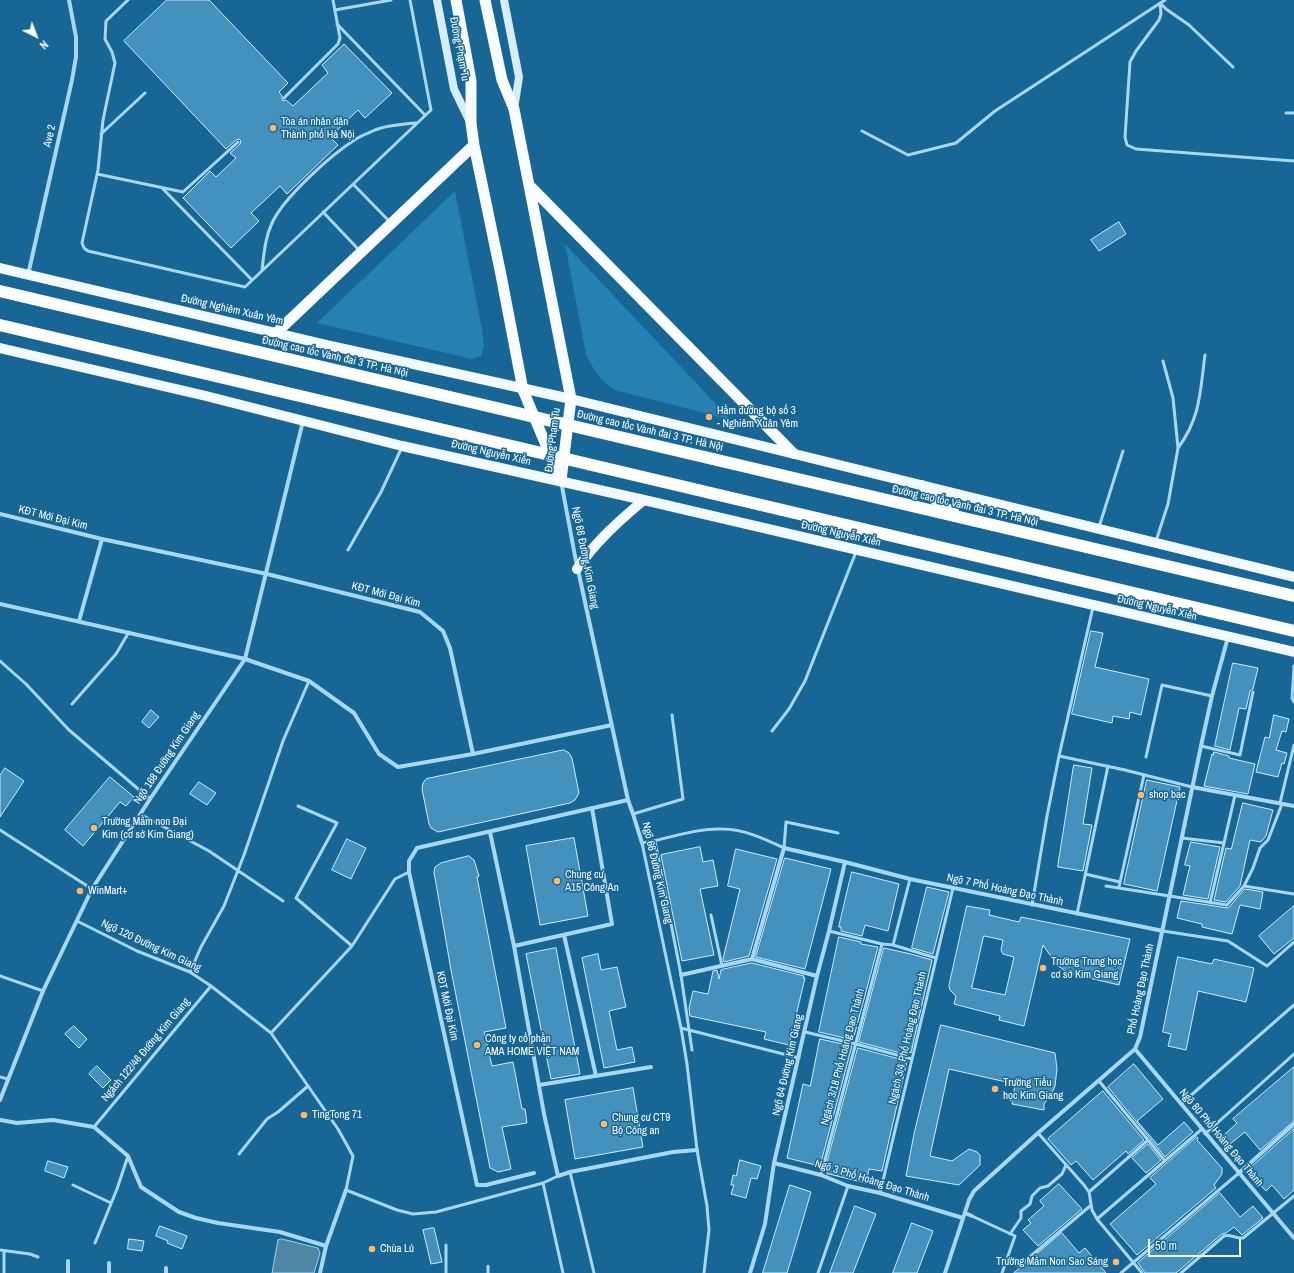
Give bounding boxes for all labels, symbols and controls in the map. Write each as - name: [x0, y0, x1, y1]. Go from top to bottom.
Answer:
- north arrow: [16, 16, 56, 56]
- street label: Đường Phạm Tu: [446, 16, 472, 82]
- text: N: [37, 38, 51, 52]
- place label: Tòa án nhân dân Thành phố Hà Nội: [281, 115, 355, 141]
- street label: Ave 2: [41, 123, 59, 149]
- marker: Tòa án nhân dân Thành phố Hà Nội: [268, 123, 278, 133]
- street label: Đường Nghiêm Xuân Yêm: [180, 292, 284, 328]
- street label: Đường cao tốc Vành đai 3 TP. Hà Nội: [261, 334, 409, 380]
- place label: Hầm đường bộ số 3 - Nghiêm Xuân Yêm: [717, 404, 798, 430]
- street label: Đường Phạm Tu: [542, 407, 564, 473]
- street label: Đường cao tốc Vành đai 3 TP. Hà Nội: [576, 408, 724, 454]
- marker: Hầm đường bộ số 3 - Nghiêm Xuân Yêm: [704, 412, 714, 422]
- street label: Đường Nguyễn Xiển: [450, 437, 532, 469]
- street label: Đường cao tốc Vành đai 3 TP. Hà Nội: [891, 483, 1039, 529]
- street label: KĐT Mới Đại Kim: [17, 503, 89, 533]
- street label: Ngõ 66 Đường Kim Giang: [569, 506, 601, 610]
- street label: Đường Nguyễn Xiển: [800, 518, 882, 550]
- street label: KĐT Mới Đại Kim: [350, 579, 422, 611]
- street label: Đường Nguyễn Xiển: [1116, 592, 1198, 624]
- street label: Ngõ 168 Đường Kim Giang: [131, 709, 203, 807]
- place label: shop bạc: [1149, 788, 1186, 802]
- marker: shop bạc: [1136, 790, 1146, 800]
- place label: Trường Mầm non Đại Kim (cơ sở Kim Giang): [102, 815, 194, 841]
- street label: Ngõ 66 Đường Kim Giang: [639, 821, 675, 925]
- marker: Trường Mầm non Đại Kim (cơ sở Kim Giang): [89, 823, 99, 833]
- place label: Chung cư A15 Công An: [565, 868, 619, 894]
- street label: Ngõ 7 Phố Hoàng Đạo Thành: [946, 871, 1064, 909]
- marker: Chung cư A15 Công An: [552, 876, 562, 886]
- place label: WinMart+: [88, 884, 127, 898]
- marker: WinMart+: [75, 886, 85, 896]
- street label: Ngõ 120 Đường Kim Giang: [99, 917, 203, 975]
- street label: Phố Hoàng Đạo Thành: [1125, 943, 1157, 1035]
- place label: Trường Trung học cơ sở Kim Giang: [1051, 955, 1122, 981]
- marker: Trường Trung học cơ sở Kim Giang: [1038, 963, 1048, 973]
- street label: KĐT Mới Đại Kim: [433, 970, 461, 1042]
- street label: Ngách 3/4 Phố Hoàng Đạo Thành: [886, 970, 930, 1106]
- street label: Ngách 3/18 Phố Hoàng Đạo Thành: [818, 987, 868, 1127]
- street label: Ngách 122/46 Đường Kim Giang: [99, 996, 193, 1104]
- street label: Ngõ 64 Đường Kim Giang: [770, 1013, 806, 1117]
- place label: Công ty cổ phần AMA HOME VIỆT NAM: [485, 1032, 579, 1058]
- marker: Công ty cổ phần AMA HOME VIỆT NAM: [472, 1040, 482, 1050]
- place label: Trường Tiểu học Kim Giang: [1003, 1076, 1063, 1102]
- marker: Trường Tiểu học Kim Giang: [990, 1084, 1000, 1094]
- street label: Ngõ 80 Phố Hoàng Đạo Thành: [1176, 1086, 1266, 1190]
- place label: TingTong 71: [312, 1108, 362, 1122]
- marker: TingTong 71: [299, 1110, 309, 1120]
- place label: Chung cư CT9 Bộ Công an: [612, 1111, 670, 1137]
- marker: Chung cư CT9 Bộ Công an: [599, 1119, 609, 1129]
- street label: Ngõ 3 Phố Hoàng Đạo Thành: [813, 1157, 931, 1205]
- scale bar: [1150, 1231, 1243, 1257]
- text: 50 m: [1155, 1238, 1177, 1254]
- place label: Chùa Lủ: [380, 1242, 414, 1256]
- marker: Chùa Lủ: [367, 1244, 377, 1254]
- place label: Trường Mầm Non Sao Sáng: [996, 1255, 1108, 1269]
- marker: Trường Mầm Non Sao Sáng: [1111, 1257, 1121, 1267]

